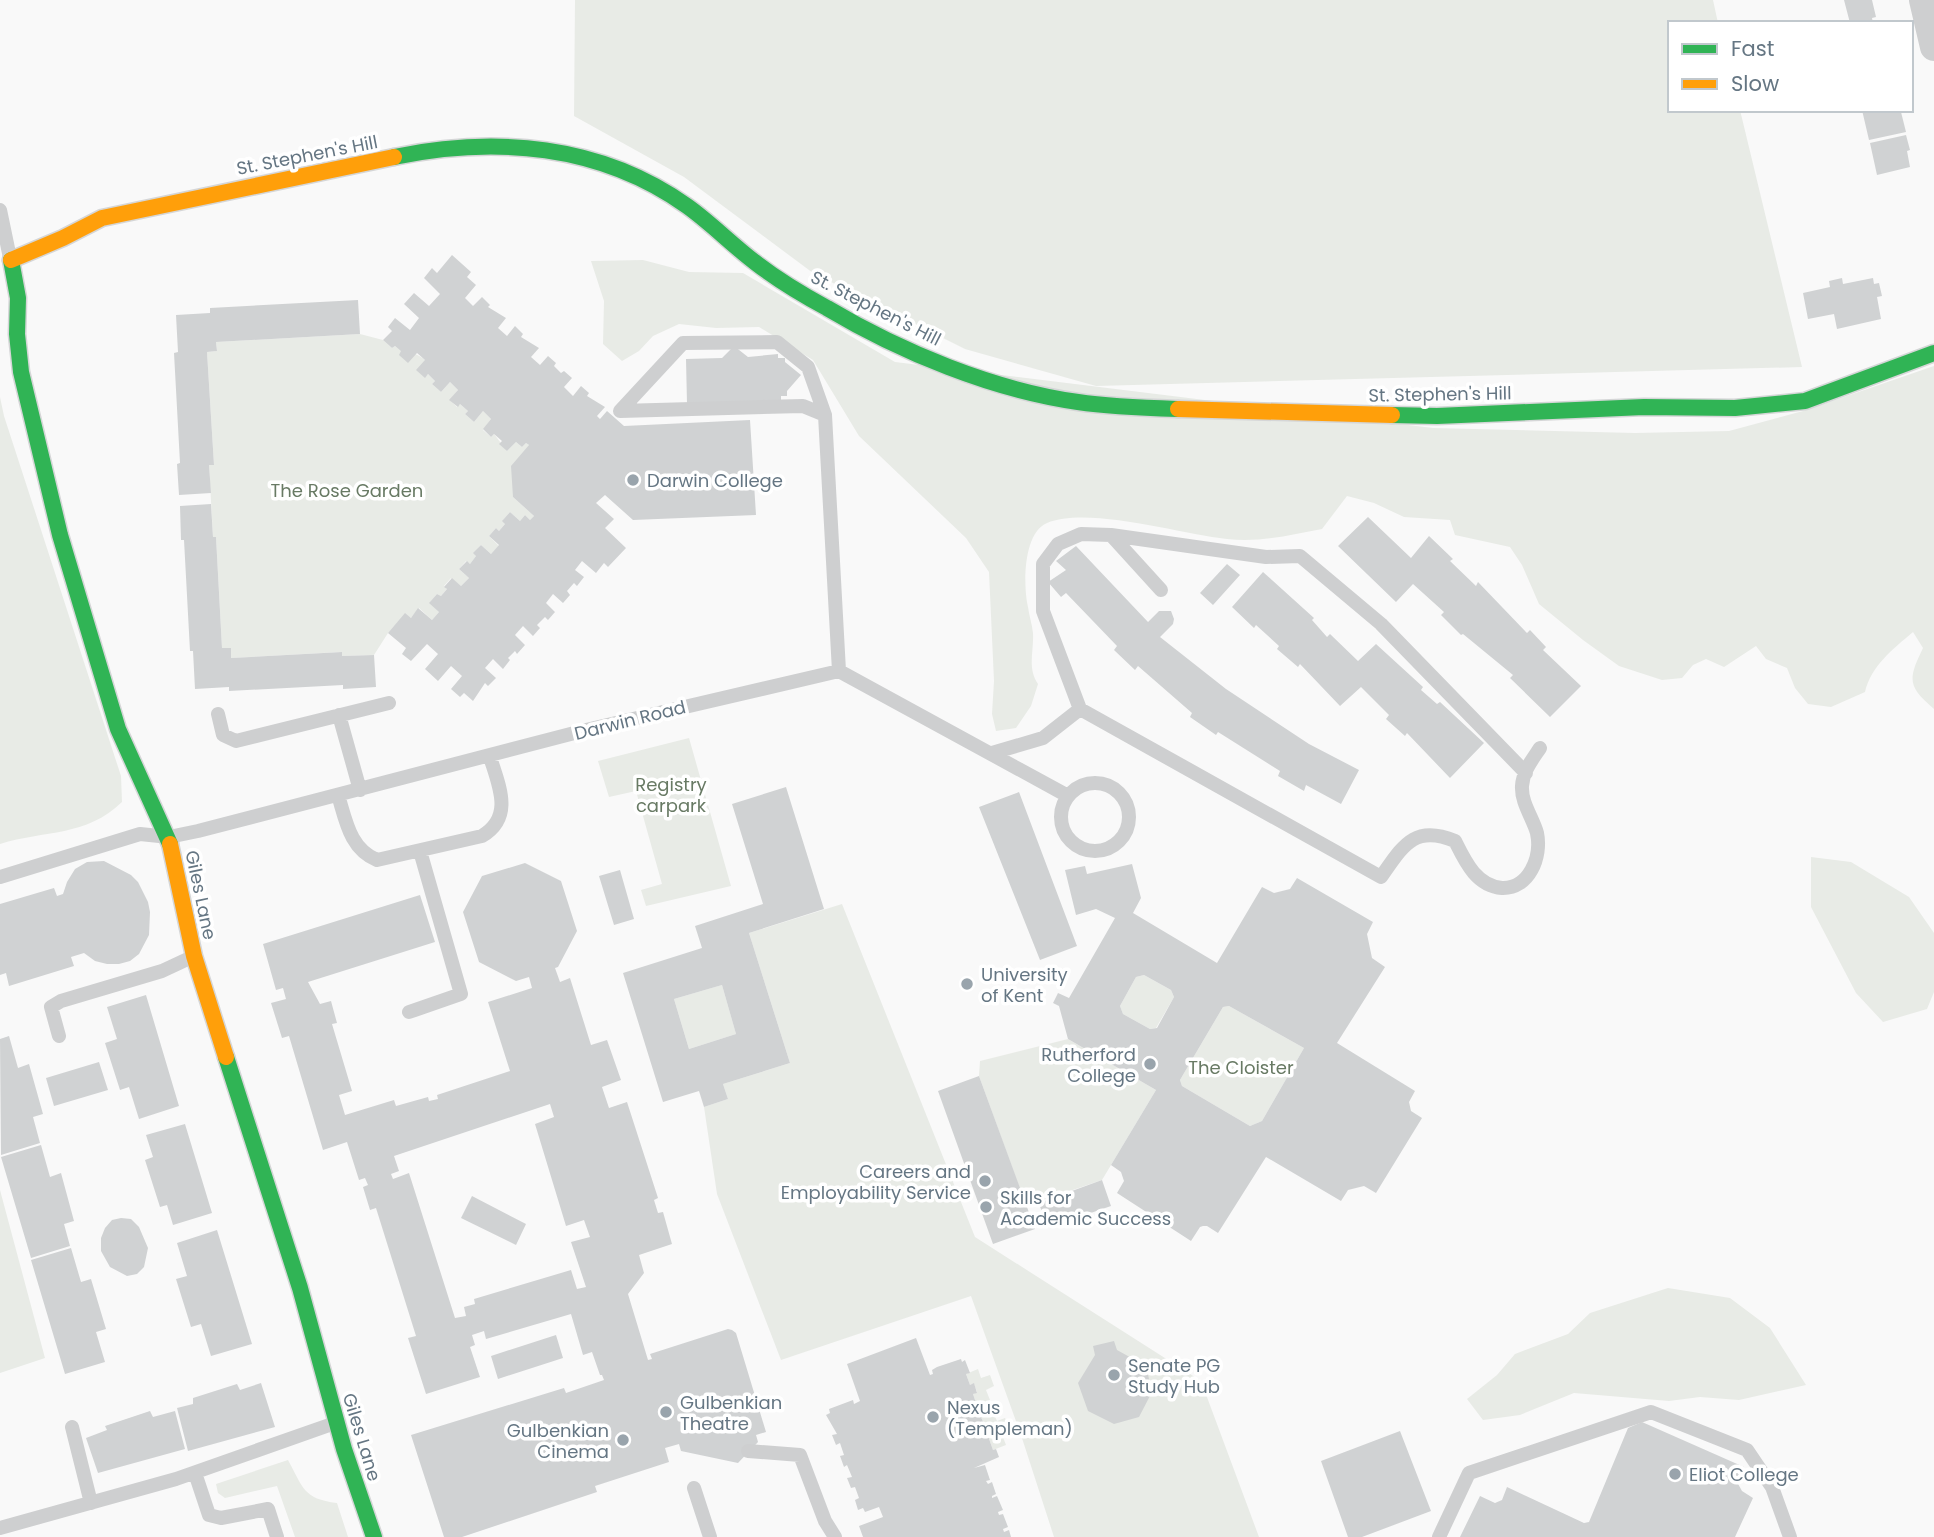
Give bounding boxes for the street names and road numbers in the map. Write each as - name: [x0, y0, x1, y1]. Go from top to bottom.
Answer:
- street label: St. Stephen's Hill: [234, 129, 380, 181]
- street label: St. Stephen's Hill: [807, 264, 945, 352]
- street label: St. Stephen's Hill: [1368, 380, 1512, 408]
- street label: Darwin Road: [572, 694, 688, 746]
- street label: Giles Lane: [179, 848, 223, 942]
- street label: Giles Lane: [337, 1390, 387, 1484]

